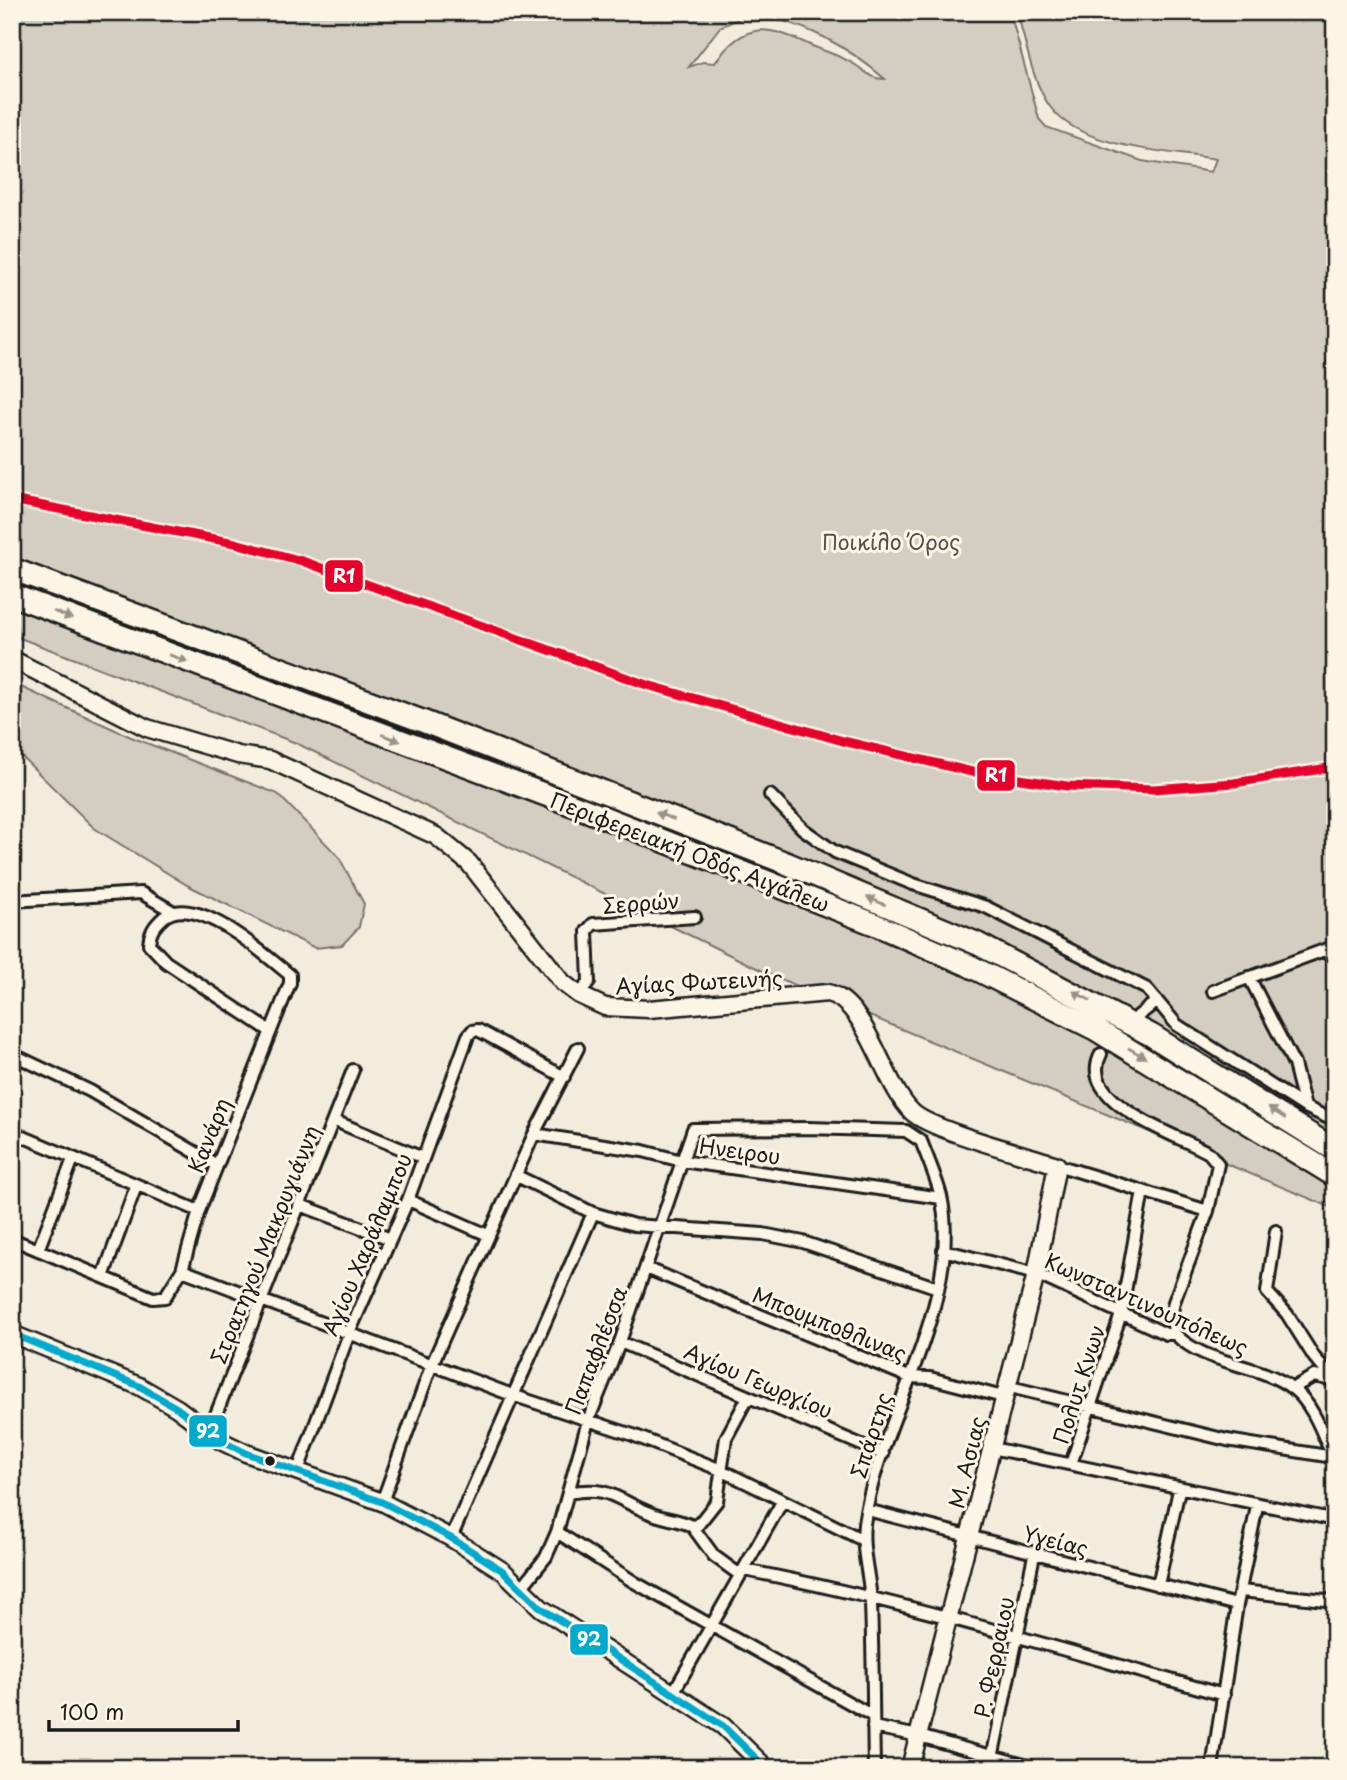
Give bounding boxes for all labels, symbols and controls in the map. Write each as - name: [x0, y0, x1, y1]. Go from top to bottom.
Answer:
- park label: Ποικίλο Όρος: [822, 525, 960, 557]
- line badge: R1: [324, 559, 364, 593]
- text: R1: [333, 561, 355, 589]
- one-way arrow: [53, 609, 74, 620]
- one-way arrow: [167, 653, 188, 664]
- one-way arrow: [380, 732, 401, 743]
- line badge: R1: [976, 759, 1016, 792]
- text: R1: [985, 760, 1007, 788]
- street label: Περιφερειακή Οδός Αιγάλεω: [546, 783, 834, 919]
- one-way arrow: [654, 811, 675, 822]
- street label: Σερρών: [601, 883, 681, 921]
- one-way arrow: [865, 895, 886, 906]
- street label: Αγίας Φωτεινής: [615, 961, 784, 1001]
- one-way arrow: [1072, 991, 1092, 1002]
- one-way arrow: [1128, 1047, 1147, 1059]
- street label: Κανάρη: [178, 1093, 238, 1177]
- one-way arrow: [1268, 1107, 1287, 1120]
- street label: Στρατηγού Μακρυγιάννη: [201, 1120, 327, 1368]
- street label: Ηνειρου: [697, 1128, 783, 1172]
- street label: Αγίου Χαράλαμπου: [313, 1148, 419, 1340]
- street label: Κωνσταντινουπόλεως: [1040, 1244, 1254, 1362]
- street label: Μπουμποθλινας: [748, 1278, 912, 1369]
- street label: Παπαφλέσσα: [556, 1281, 634, 1419]
- street label: Πολυτ Κνων: [1044, 1320, 1112, 1448]
- street label: Αγίου Γεωργίου: [680, 1334, 838, 1426]
- street label: Σπάρτης: [841, 1388, 899, 1482]
- street label: Μ. Ασιας: [939, 1412, 993, 1511]
- line badge: 92: [188, 1414, 228, 1448]
- text: 92: [196, 1416, 220, 1444]
- unlabelled marker: [263, 1454, 277, 1468]
- street label: Υγείας: [1020, 1516, 1092, 1564]
- street label: Ρ. Φερραιου: [965, 1594, 1021, 1720]
- line badge: 92: [569, 1623, 609, 1656]
- text: 92: [577, 1624, 601, 1652]
- scale bar: [49, 1689, 238, 1733]
- text: 100 m: [60, 1695, 124, 1727]

